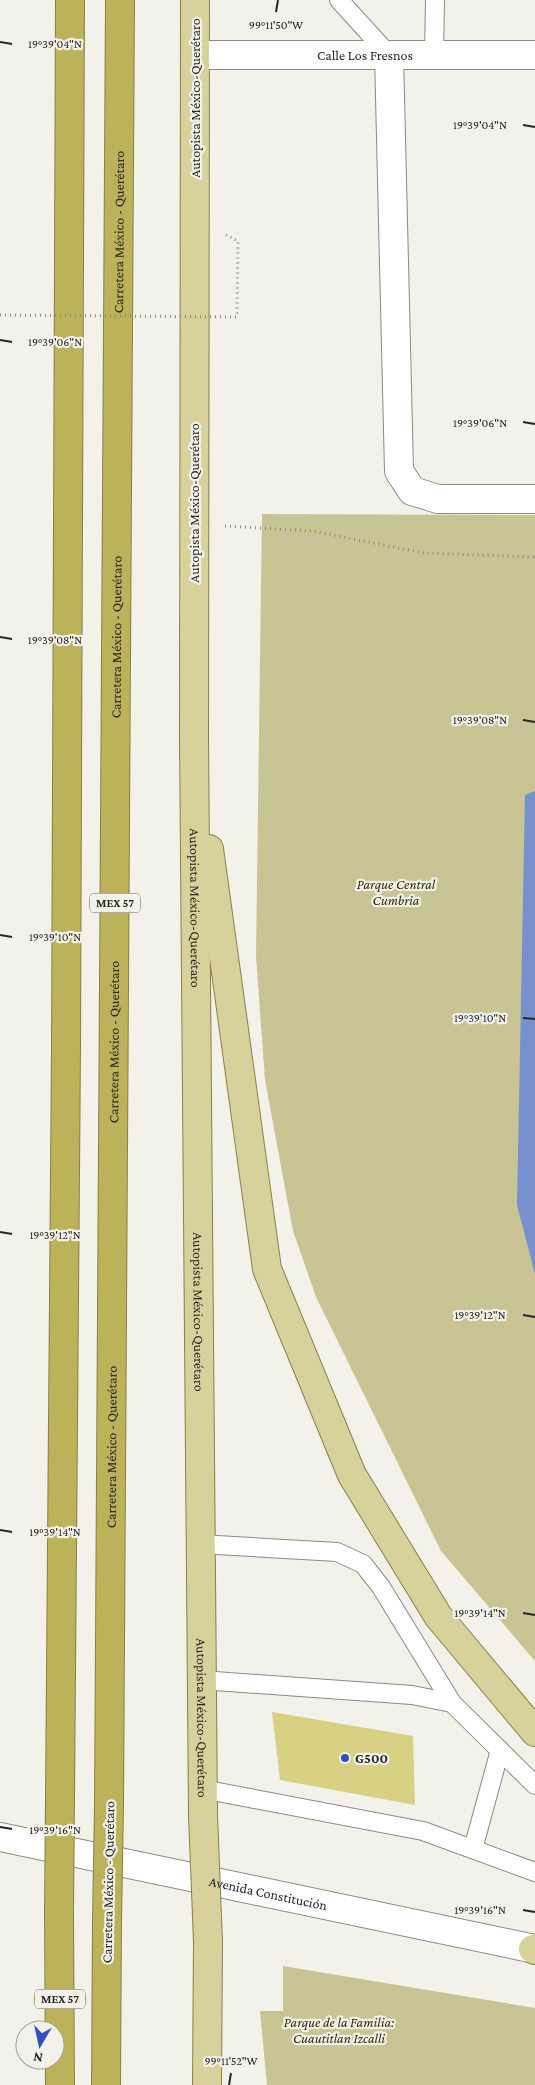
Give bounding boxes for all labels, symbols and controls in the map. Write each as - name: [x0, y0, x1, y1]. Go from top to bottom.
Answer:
- street label: Autopista México-Querétaro: [187, 18, 203, 178]
- text: 99°11'50"W: [249, 18, 303, 32]
- text: 19°39'04"N: [28, 37, 82, 51]
- street label: Calle Los Fresnos: [317, 47, 413, 63]
- text: 19°39'04"N: [453, 118, 507, 132]
- street label: Carretera México - Querétaro: [110, 151, 127, 313]
- text: 19°39'06"N: [28, 335, 82, 349]
- text: 19°39'06"N: [453, 416, 507, 430]
- street label: Autopista México-Querétaro: [186, 423, 202, 583]
- street label: Carretera México - Querétaro: [108, 556, 125, 718]
- text: 19°39'08"N: [28, 633, 82, 647]
- text: 19°39'08"N: [453, 713, 507, 727]
- street label: Autopista México-Querétaro: [187, 828, 204, 988]
- park label: Parque Central Cumbria: [357, 876, 436, 908]
- road number: MEX 57: [90, 894, 140, 912]
- text: 19°39'10"N: [29, 930, 81, 944]
- street label: Carretera México - Querétaro: [105, 961, 122, 1123]
- text: 19°39'10"N: [454, 1011, 506, 1025]
- text: 19°39'12"N: [29, 1228, 81, 1242]
- street label: Autopista México-Querétaro: [190, 1232, 207, 1392]
- text: 19°39'12"N: [454, 1308, 506, 1322]
- street label: Carretera México - Querétaro: [103, 1366, 120, 1528]
- text: 19°39'14"N: [29, 1525, 81, 1539]
- text: 19°39'14"N: [454, 1606, 506, 1620]
- street label: Autopista México-Querétaro: [194, 1638, 211, 1798]
- place label: G500: [355, 1750, 388, 1766]
- marker: G500: [339, 1752, 351, 1764]
- street label: Carretera México - Querétaro: [99, 1801, 117, 1963]
- text: 19°39'16"N: [29, 1823, 81, 1837]
- street label: Avenida Constitución: [208, 1873, 329, 1913]
- text: 19°39'16"N: [454, 1903, 506, 1917]
- road number: MEX 57: [35, 1990, 85, 2008]
- park label: Parque de la Familia: Cuautitlan Izcalli: [284, 2014, 394, 2046]
- north arrow: [15, 2020, 65, 2070]
- text: N: [32, 2049, 44, 2066]
- text: 99°11'52"W: [204, 2054, 258, 2068]

